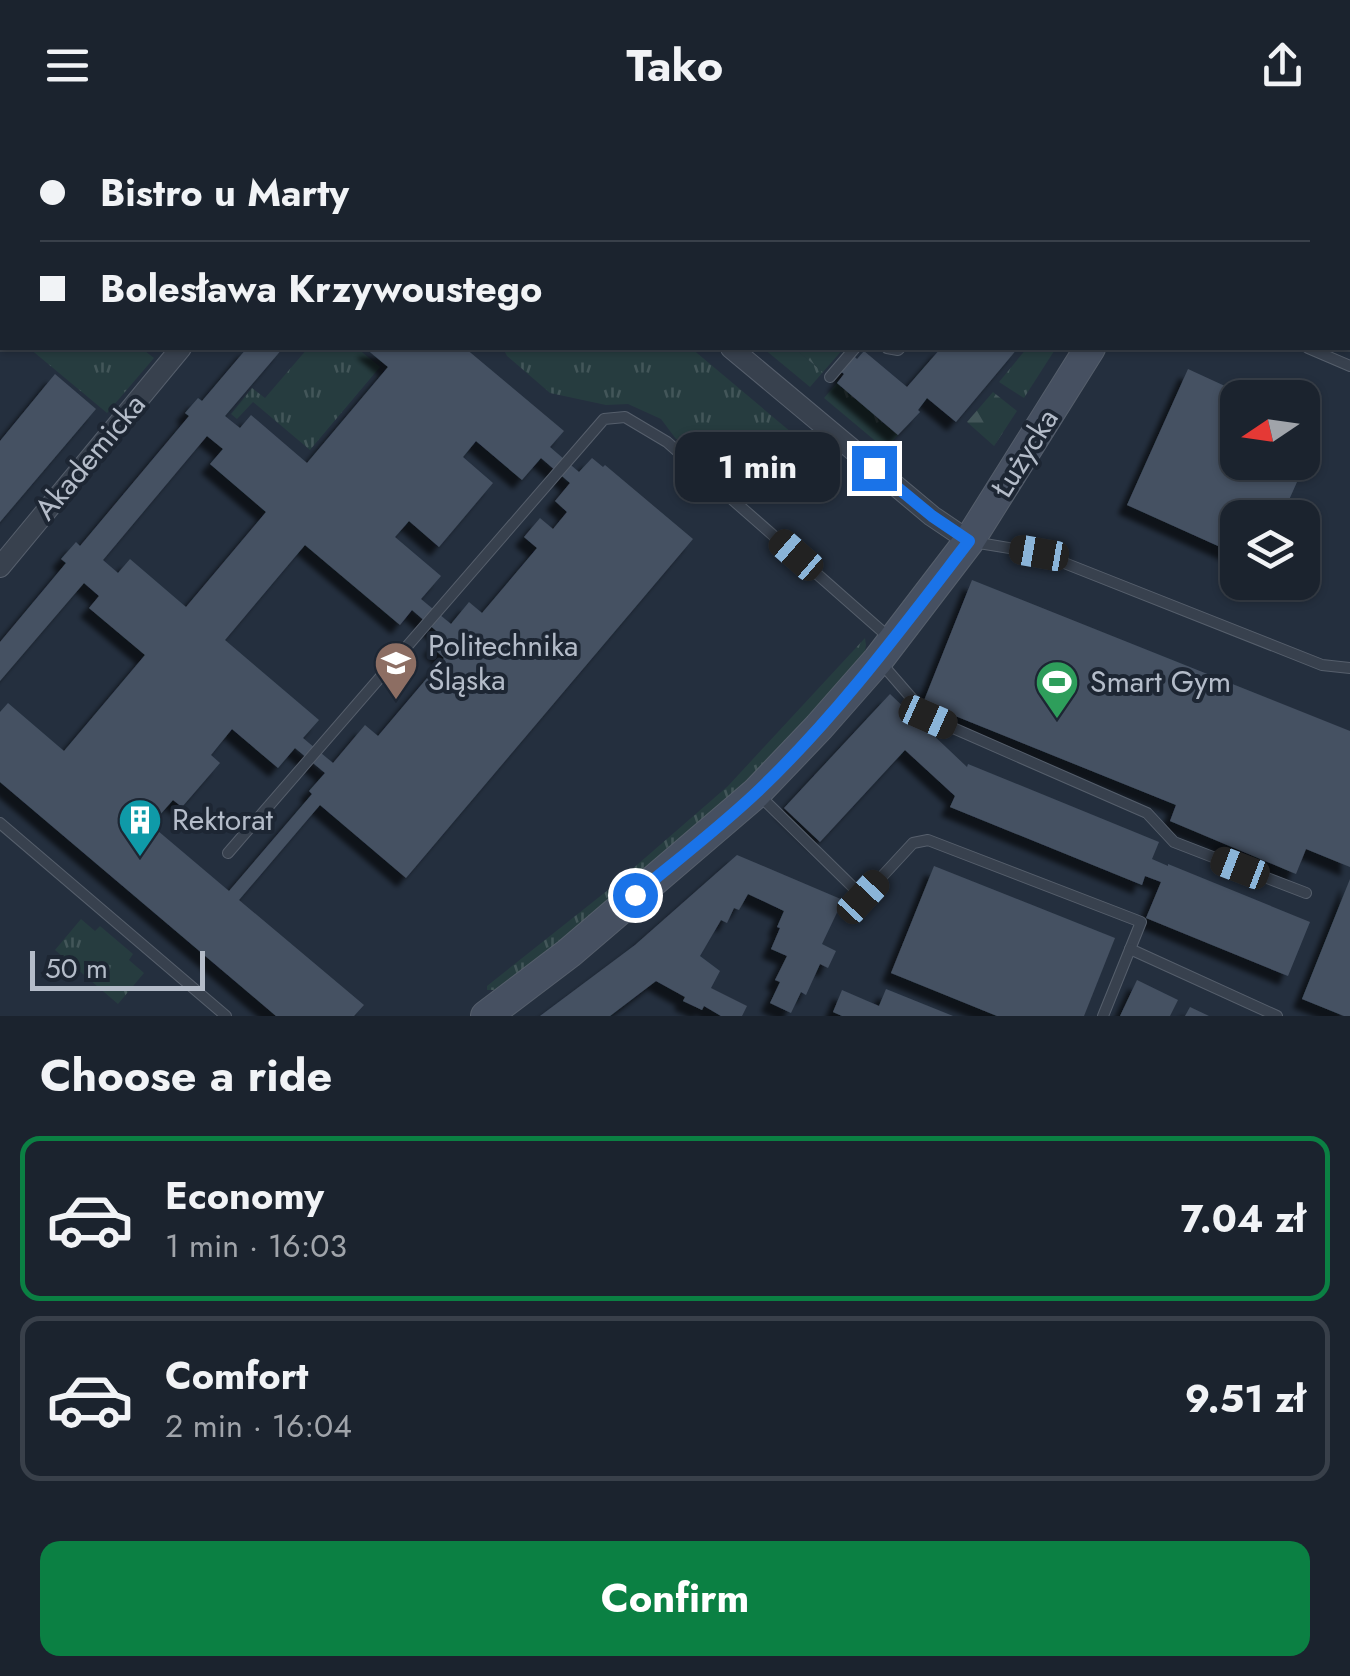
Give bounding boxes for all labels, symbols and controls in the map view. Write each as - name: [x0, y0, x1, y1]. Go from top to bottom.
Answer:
- text: Tako: [627, 33, 723, 98]
- icon: menu: [40, 38, 95, 93]
- icon: share: [1255, 38, 1310, 93]
- text: Bistro u Marty: [100, 165, 349, 220]
- text: Bolesława Krzywoustego: [100, 261, 542, 316]
- north arrow: [1220, 380, 1320, 480]
- map controls: [1220, 380, 1320, 600]
- street label: Akademicka: [24, 384, 155, 529]
- street label: Łużycka: [980, 400, 1069, 506]
- callout: 1 min: [674, 433, 839, 503]
- text: 1 min: [718, 444, 797, 490]
- route end: [852, 446, 897, 491]
- button: layers: [1220, 500, 1320, 600]
- car: [764, 524, 828, 586]
- car: [1007, 533, 1071, 573]
- place label: Politechnika Śląska: [428, 624, 579, 701]
- school or university icon: Politechnika Śląska: [373, 640, 419, 701]
- sports icon: Smart Gym: [1034, 659, 1080, 720]
- place label: Smart Gym: [1090, 660, 1231, 703]
- car: [894, 691, 962, 743]
- building icon: Rektorat: [117, 797, 163, 858]
- place label: Rektorat: [172, 798, 274, 841]
- car: [1207, 843, 1273, 893]
- car: [832, 865, 894, 929]
- route start: [613, 873, 658, 918]
- scale bar: [30, 946, 205, 990]
- text: 50 m: [45, 948, 108, 989]
- text: Choose a ride: [40, 1043, 332, 1108]
- text: Economy: [165, 1168, 324, 1223]
- icon: car: [45, 1174, 135, 1264]
- text: 7.04 zł: [1180, 1191, 1305, 1246]
- text: 1 min · 16:03: [165, 1223, 347, 1269]
- text: Comfort: [165, 1348, 308, 1403]
- icon: car: [45, 1354, 135, 1444]
- text: 9.51 zł: [1185, 1371, 1305, 1426]
- text: 2 min · 16:04: [165, 1403, 352, 1449]
- button: Confirm: [40, 1541, 1310, 1656]

